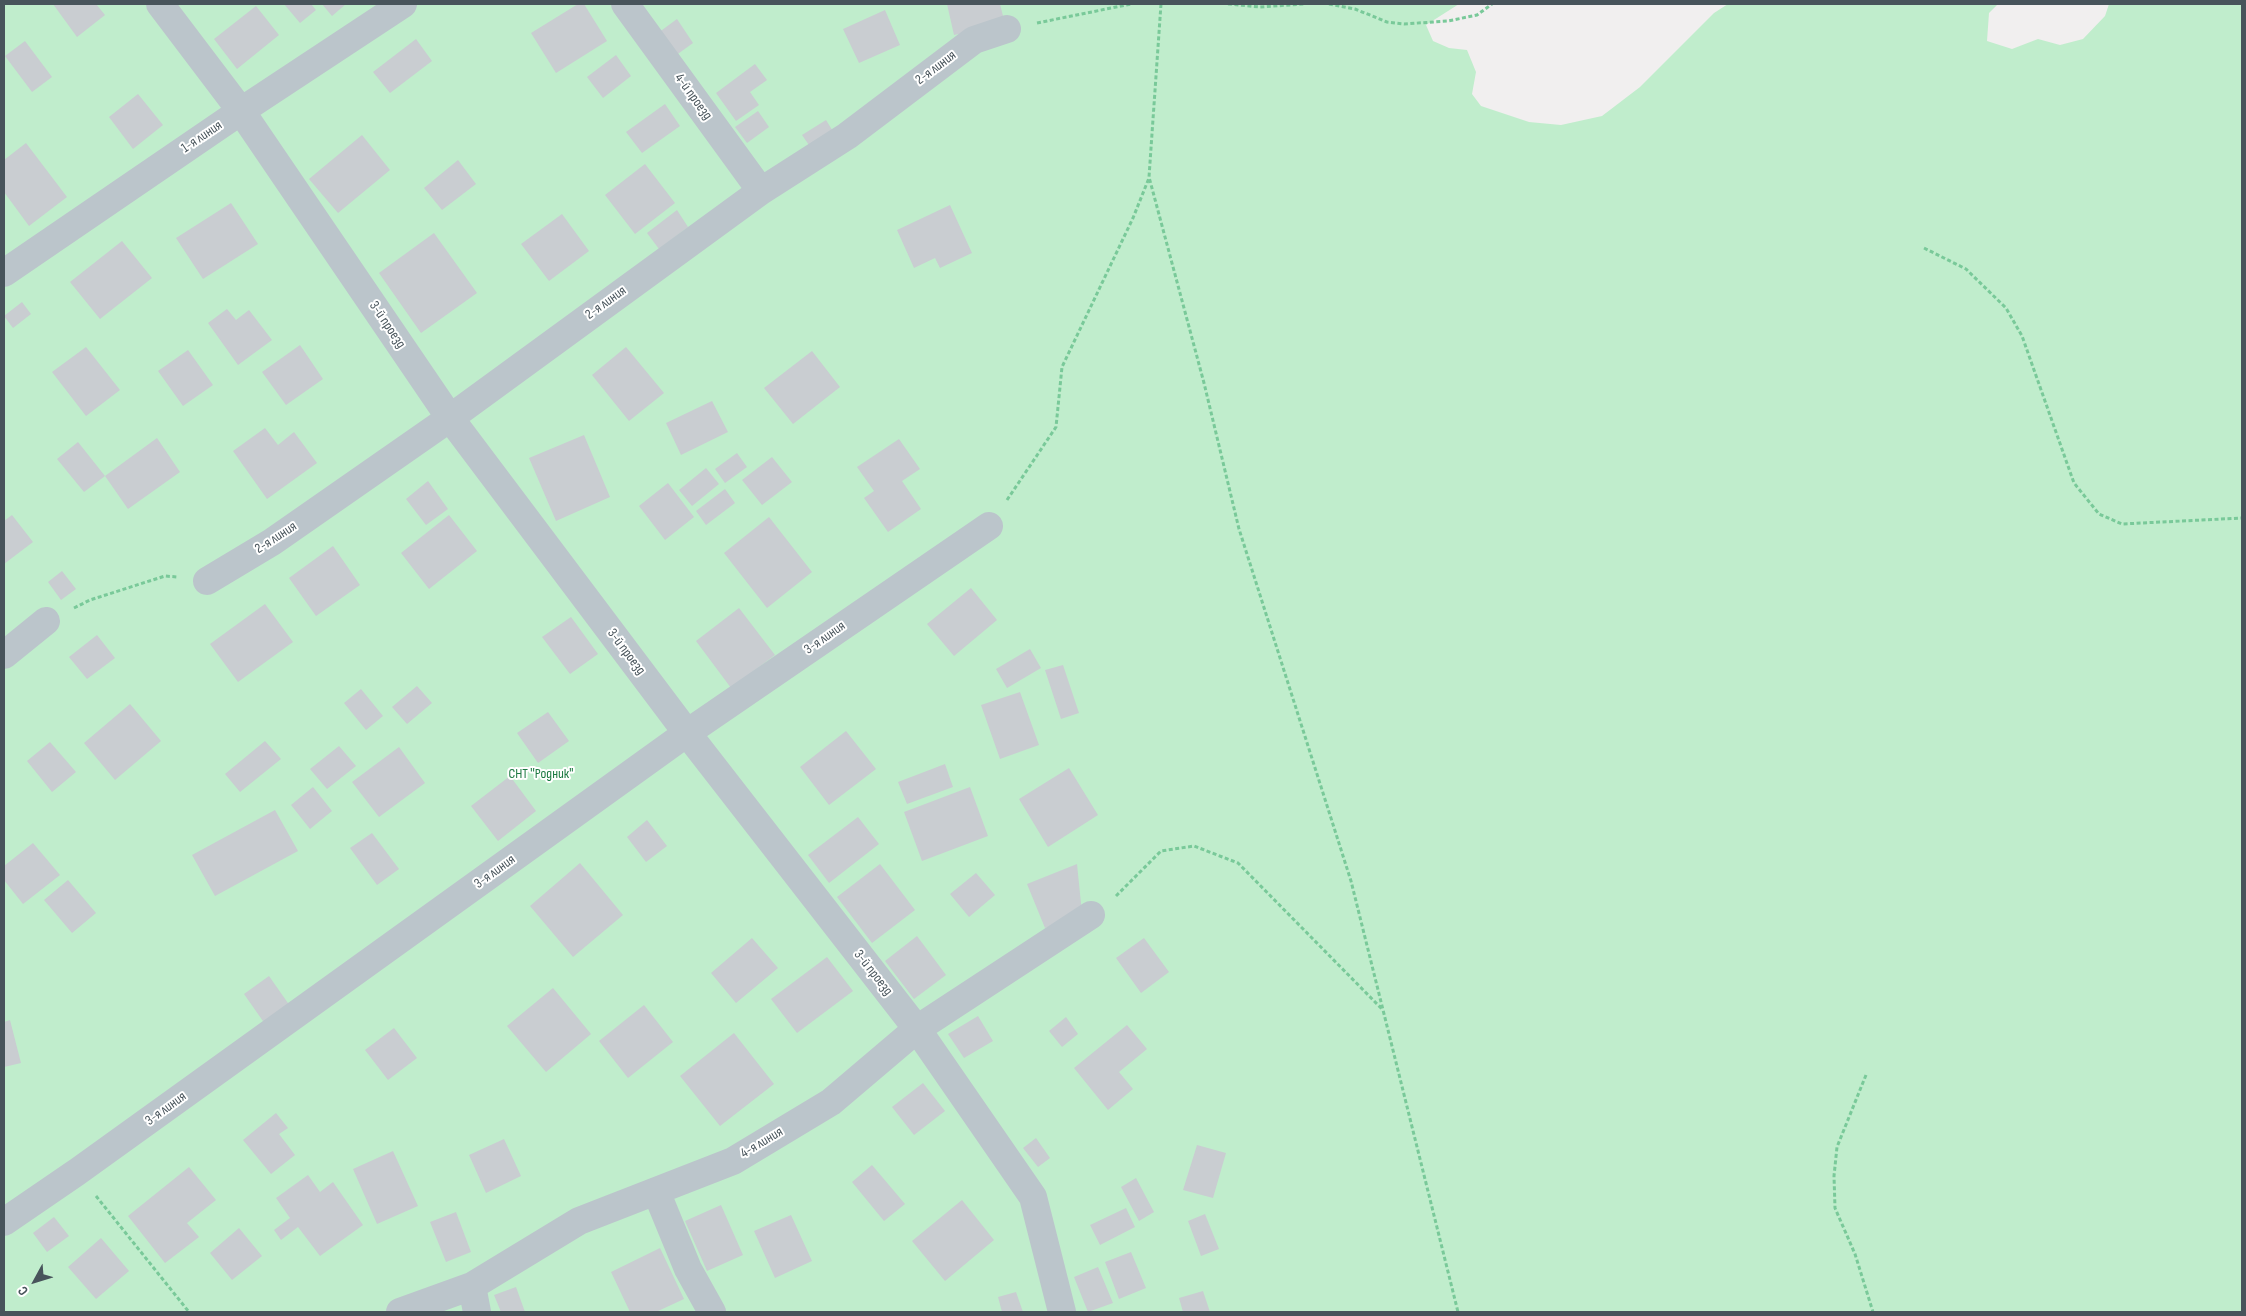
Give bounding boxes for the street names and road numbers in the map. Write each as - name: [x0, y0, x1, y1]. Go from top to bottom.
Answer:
- street label: 2-я линия: [912, 47, 960, 89]
- street label: 4-й проезд: [671, 71, 715, 123]
- street label: 1-я линия: [178, 117, 226, 157]
- street label: 2-я линия: [582, 283, 630, 323]
- street label: 3-й проезд: [365, 298, 409, 352]
- street label: 2-я линия: [252, 518, 300, 558]
- street label: 3-я линия: [801, 618, 849, 658]
- street label: 3-й проезд: [603, 626, 649, 678]
- street label: 3-я линия: [471, 852, 519, 892]
- street label: 3-й проезд: [850, 947, 896, 999]
- street label: 3-я линия: [142, 1089, 190, 1129]
- street label: 4-я линия: [738, 1124, 786, 1162]

